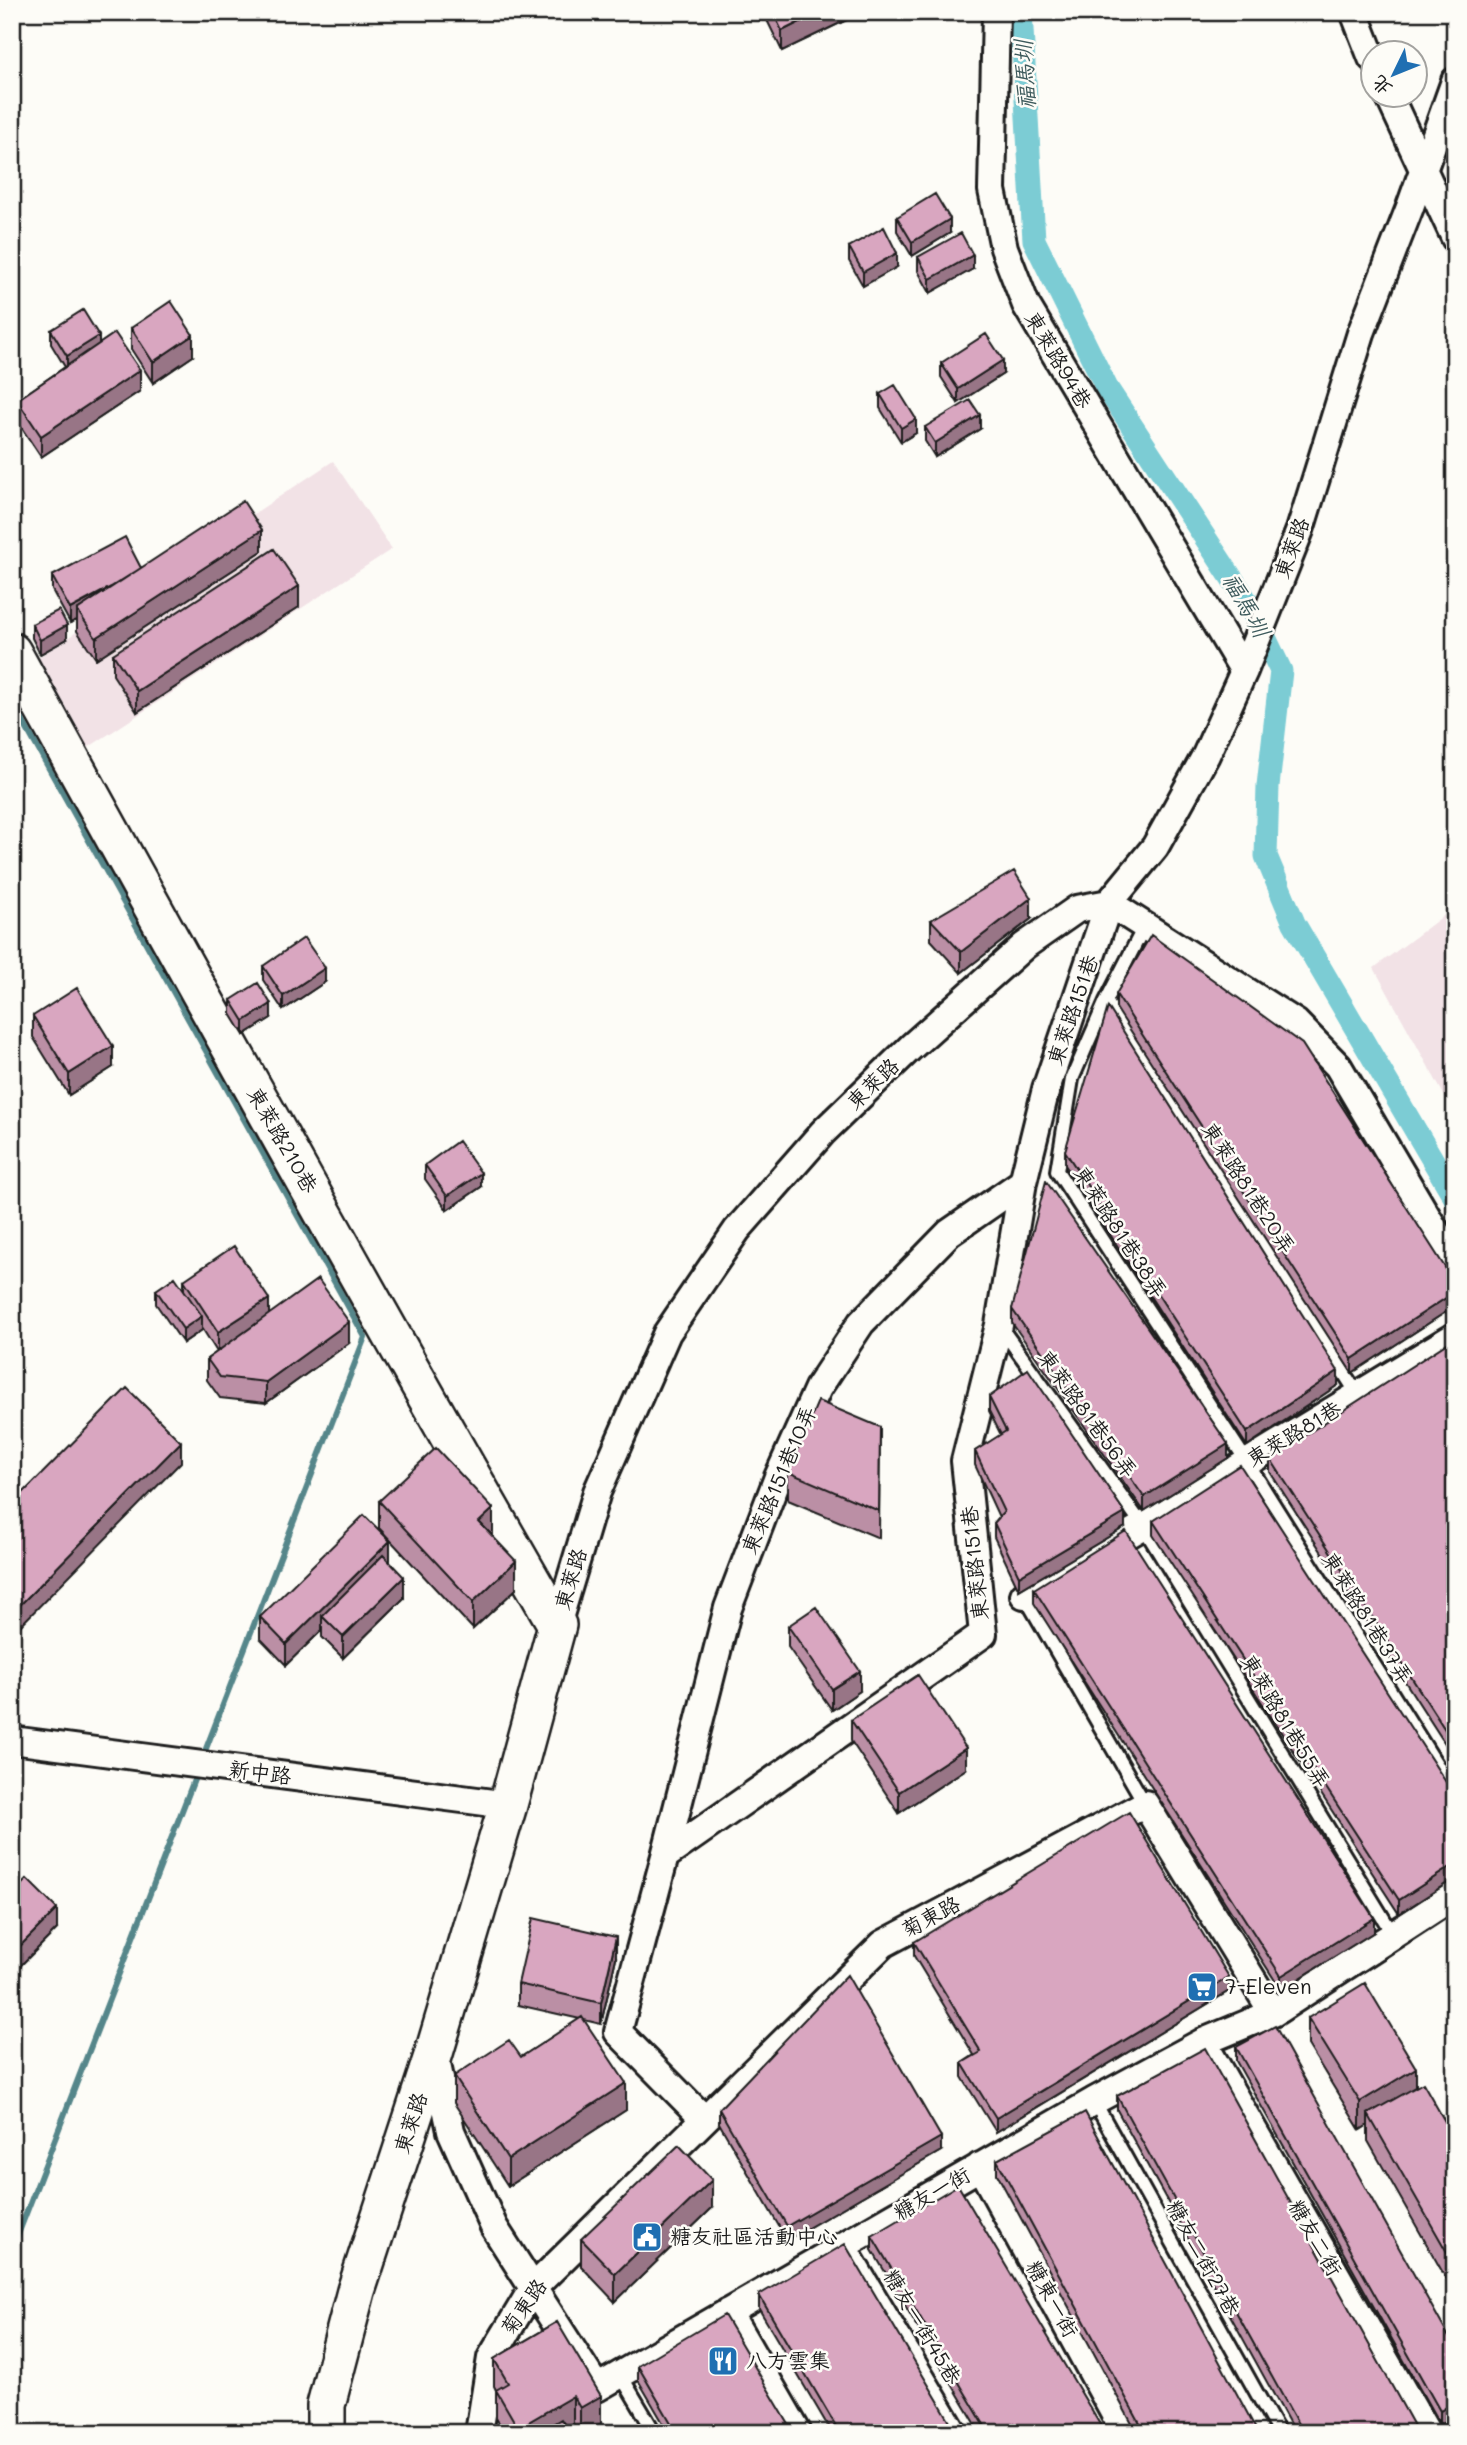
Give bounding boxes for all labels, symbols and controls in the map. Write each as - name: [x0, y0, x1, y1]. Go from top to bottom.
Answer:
- water label: 福馬圳: [1007, 37, 1041, 110]
- north arrow: [1358, 38, 1428, 108]
- text: 北: [1366, 70, 1397, 101]
- street label: 東萊路94巷: [1020, 306, 1099, 413]
- street label: 東萊路: [1267, 513, 1314, 582]
- water label: 福馬圳: [1217, 567, 1279, 644]
- street label: 東萊路151巷: [1040, 951, 1103, 1068]
- street label: 東萊路: [840, 1051, 904, 1115]
- street label: 東萊路210巷: [242, 1081, 325, 1197]
- street label: 東萊路81巷20弄: [1197, 1116, 1302, 1258]
- street label: 東萊路81巷38弄: [1069, 1160, 1174, 1302]
- street label: 東萊路81巷56弄: [1033, 1344, 1144, 1483]
- street label: 東萊路81巷: [1241, 1394, 1346, 1472]
- street label: 東萊路151巷10弄: [734, 1401, 821, 1558]
- street label: 東萊路151巷: [954, 1505, 993, 1622]
- street label: 東萊路: [547, 1544, 592, 1613]
- street label: 東萊路81巷37弄: [1317, 1546, 1420, 1688]
- street label: 東萊路81巷55弄: [1236, 1648, 1337, 1792]
- street label: 新中路: [227, 1754, 293, 1789]
- street label: 菊東路: [896, 1889, 964, 1942]
- supermarket icon: 7-Eleven: [1185, 1970, 1219, 2004]
- place label: 7-Eleven: [1225, 1972, 1312, 1999]
- street label: 東萊路: [387, 2088, 432, 2157]
- street label: 糖友一街: [888, 2160, 974, 2225]
- street label: 糖友二街: [1284, 2194, 1349, 2280]
- street label: 糖友二街27巷: [1161, 2195, 1247, 2320]
- public building icon: 糖友社區活動中心: [630, 2220, 664, 2254]
- place label: 糖友社區活動中心: [670, 2222, 838, 2249]
- street label: 糖東一街: [1021, 2255, 1085, 2342]
- street label: 糖友一街45巷: [878, 2264, 968, 2389]
- street label: 菊東路: [494, 2273, 552, 2340]
- restaurant icon: 八方雲集: [706, 2344, 740, 2378]
- place label: 八方雲集: [746, 2346, 830, 2373]

